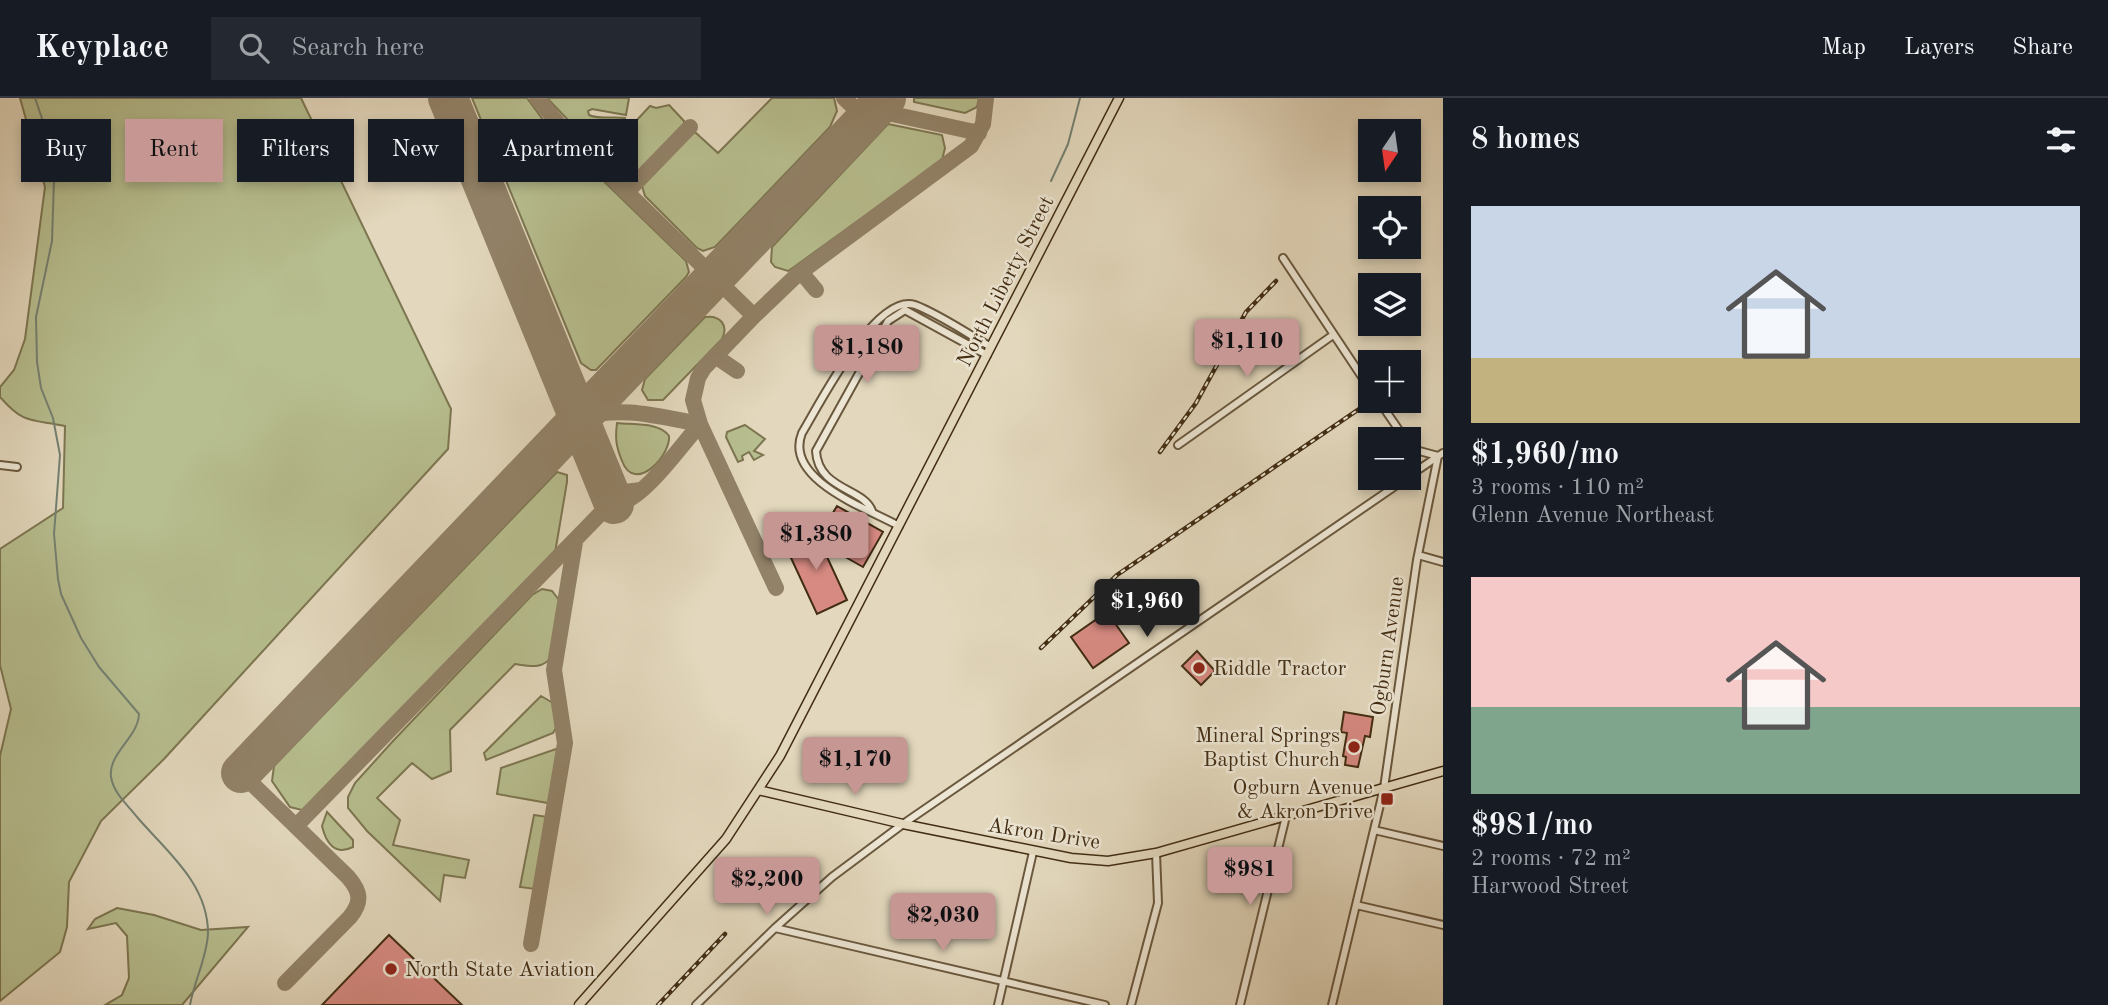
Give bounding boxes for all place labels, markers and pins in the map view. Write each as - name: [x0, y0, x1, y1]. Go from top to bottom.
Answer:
- pin: $1,110: [1190, 320, 1304, 379]
- pin: $1,180: [810, 326, 924, 385]
- pin: $1,380: [759, 512, 873, 572]
- pin: $1,960: [1090, 580, 1204, 639]
- place label: Riddle Tractor: [1213, 659, 1347, 680]
- marker: Riddle Tractor: [1191, 660, 1207, 676]
- place label: Mineral Springs Baptist Church: [1195, 726, 1340, 771]
- pin: $1,170: [798, 738, 912, 797]
- marker: Mineral Springs Baptist Church: [1346, 739, 1362, 755]
- place label: Ogburn Avenue & Akron Drive: [1232, 778, 1373, 823]
- marker: Ogburn Avenue & Akron Drive: [1379, 791, 1395, 807]
- pin: $981: [1209, 848, 1291, 907]
- pin: $2,200: [710, 858, 824, 917]
- pin: $2,030: [886, 894, 1000, 953]
- place label: North State Aviation: [405, 960, 595, 981]
- marker: North State Aviation: [383, 961, 399, 977]

